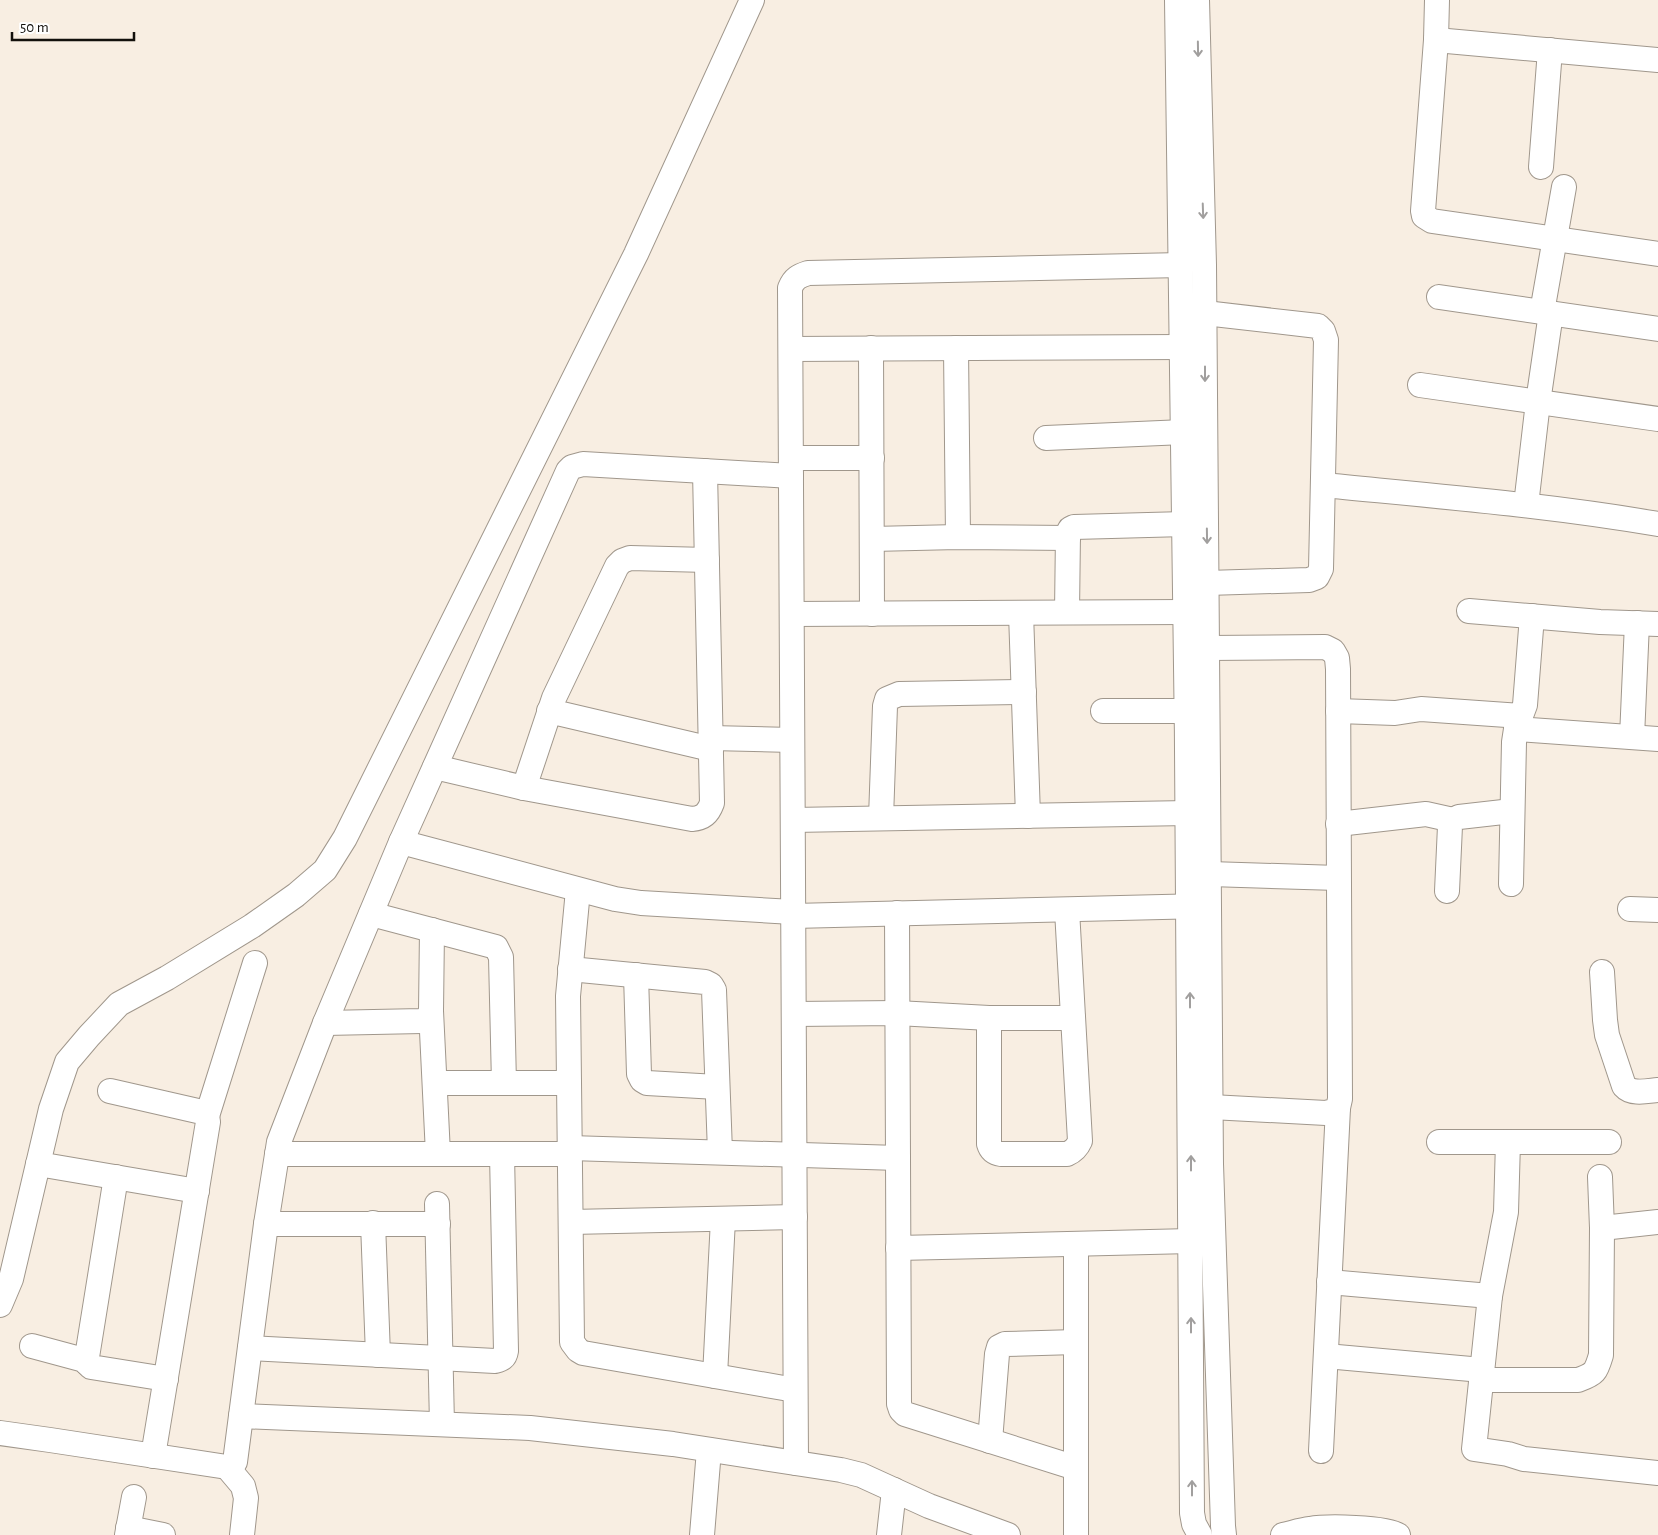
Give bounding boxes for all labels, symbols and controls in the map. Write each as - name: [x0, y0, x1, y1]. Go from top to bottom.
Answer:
- scale bar: [12, 10, 135, 42]
- text: 50 m: [20, 20, 49, 35]
- one-way arrow: [1193, 40, 1203, 56]
- one-way arrow: [1198, 203, 1207, 219]
- one-way arrow: [1200, 365, 1210, 381]
- one-way arrow: [1202, 528, 1212, 544]
- one-way arrow: [1185, 992, 1195, 1008]
- one-way arrow: [1186, 1155, 1195, 1171]
- one-way arrow: [1186, 1317, 1196, 1334]
- one-way arrow: [1187, 1480, 1197, 1496]

